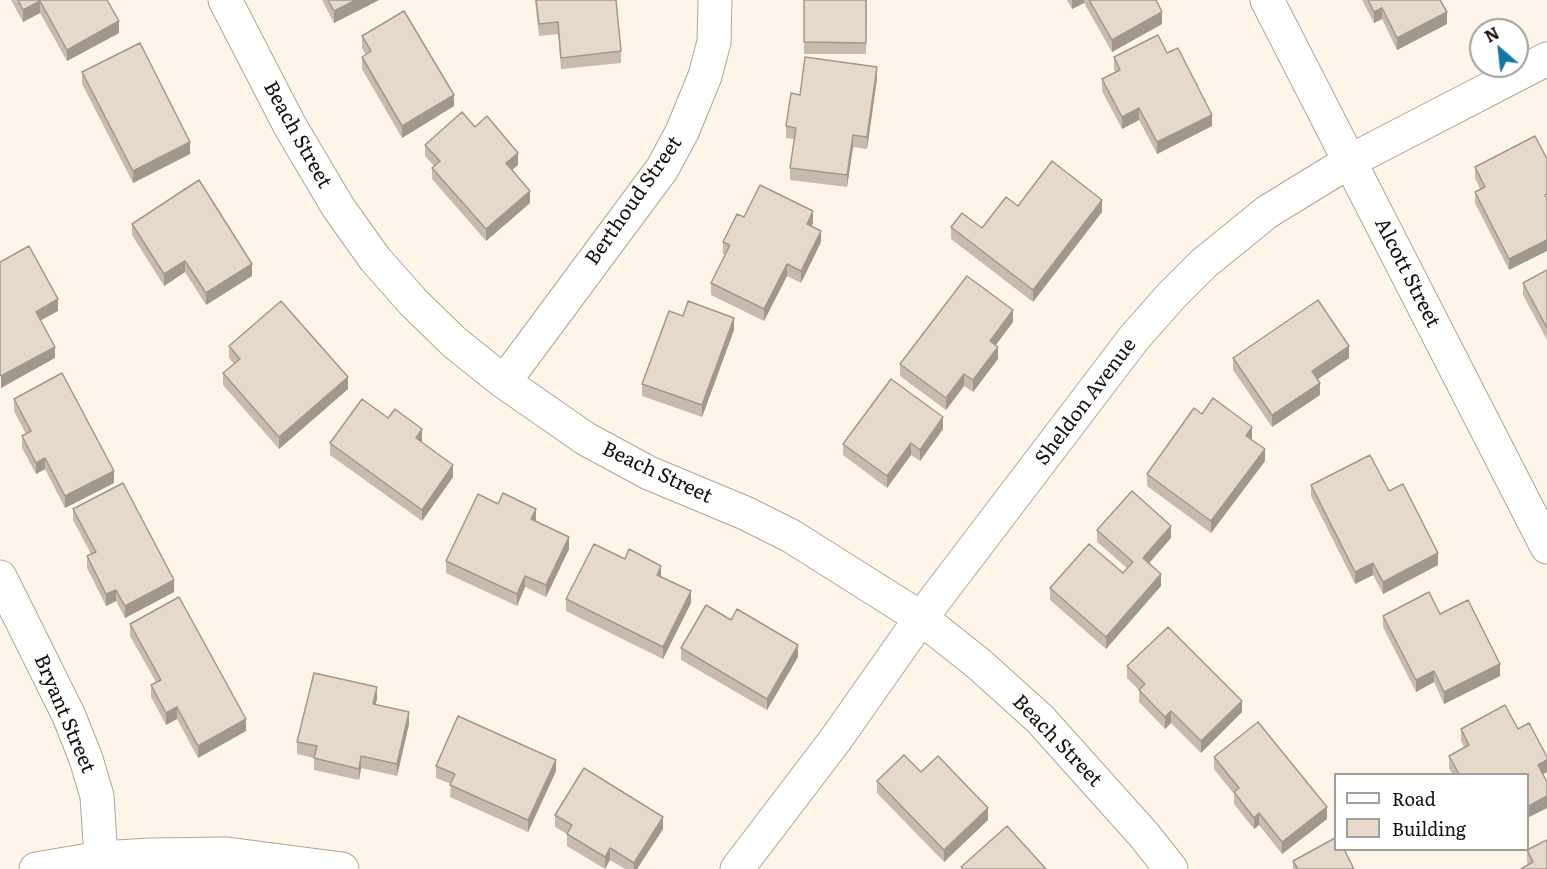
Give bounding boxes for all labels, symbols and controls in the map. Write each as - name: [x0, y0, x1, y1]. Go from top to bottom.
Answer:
- north arrow: [1469, 18, 1529, 78]
- text: N: [1480, 20, 1503, 48]
- street label: Beach Street: [258, 77, 336, 193]
- street label: Berthoud Street: [581, 132, 687, 270]
- street label: Alcott Street: [1369, 214, 1445, 332]
- street label: Sheldon Avenue: [1030, 334, 1142, 470]
- street label: Beach Street: [598, 437, 716, 509]
- street label: Bryant Street: [28, 651, 100, 777]
- street label: Beach Street: [1007, 690, 1107, 792]
- legend: [1334, 773, 1529, 851]
- text: Road: [1392, 785, 1436, 812]
- text: Building: [1392, 815, 1466, 842]

